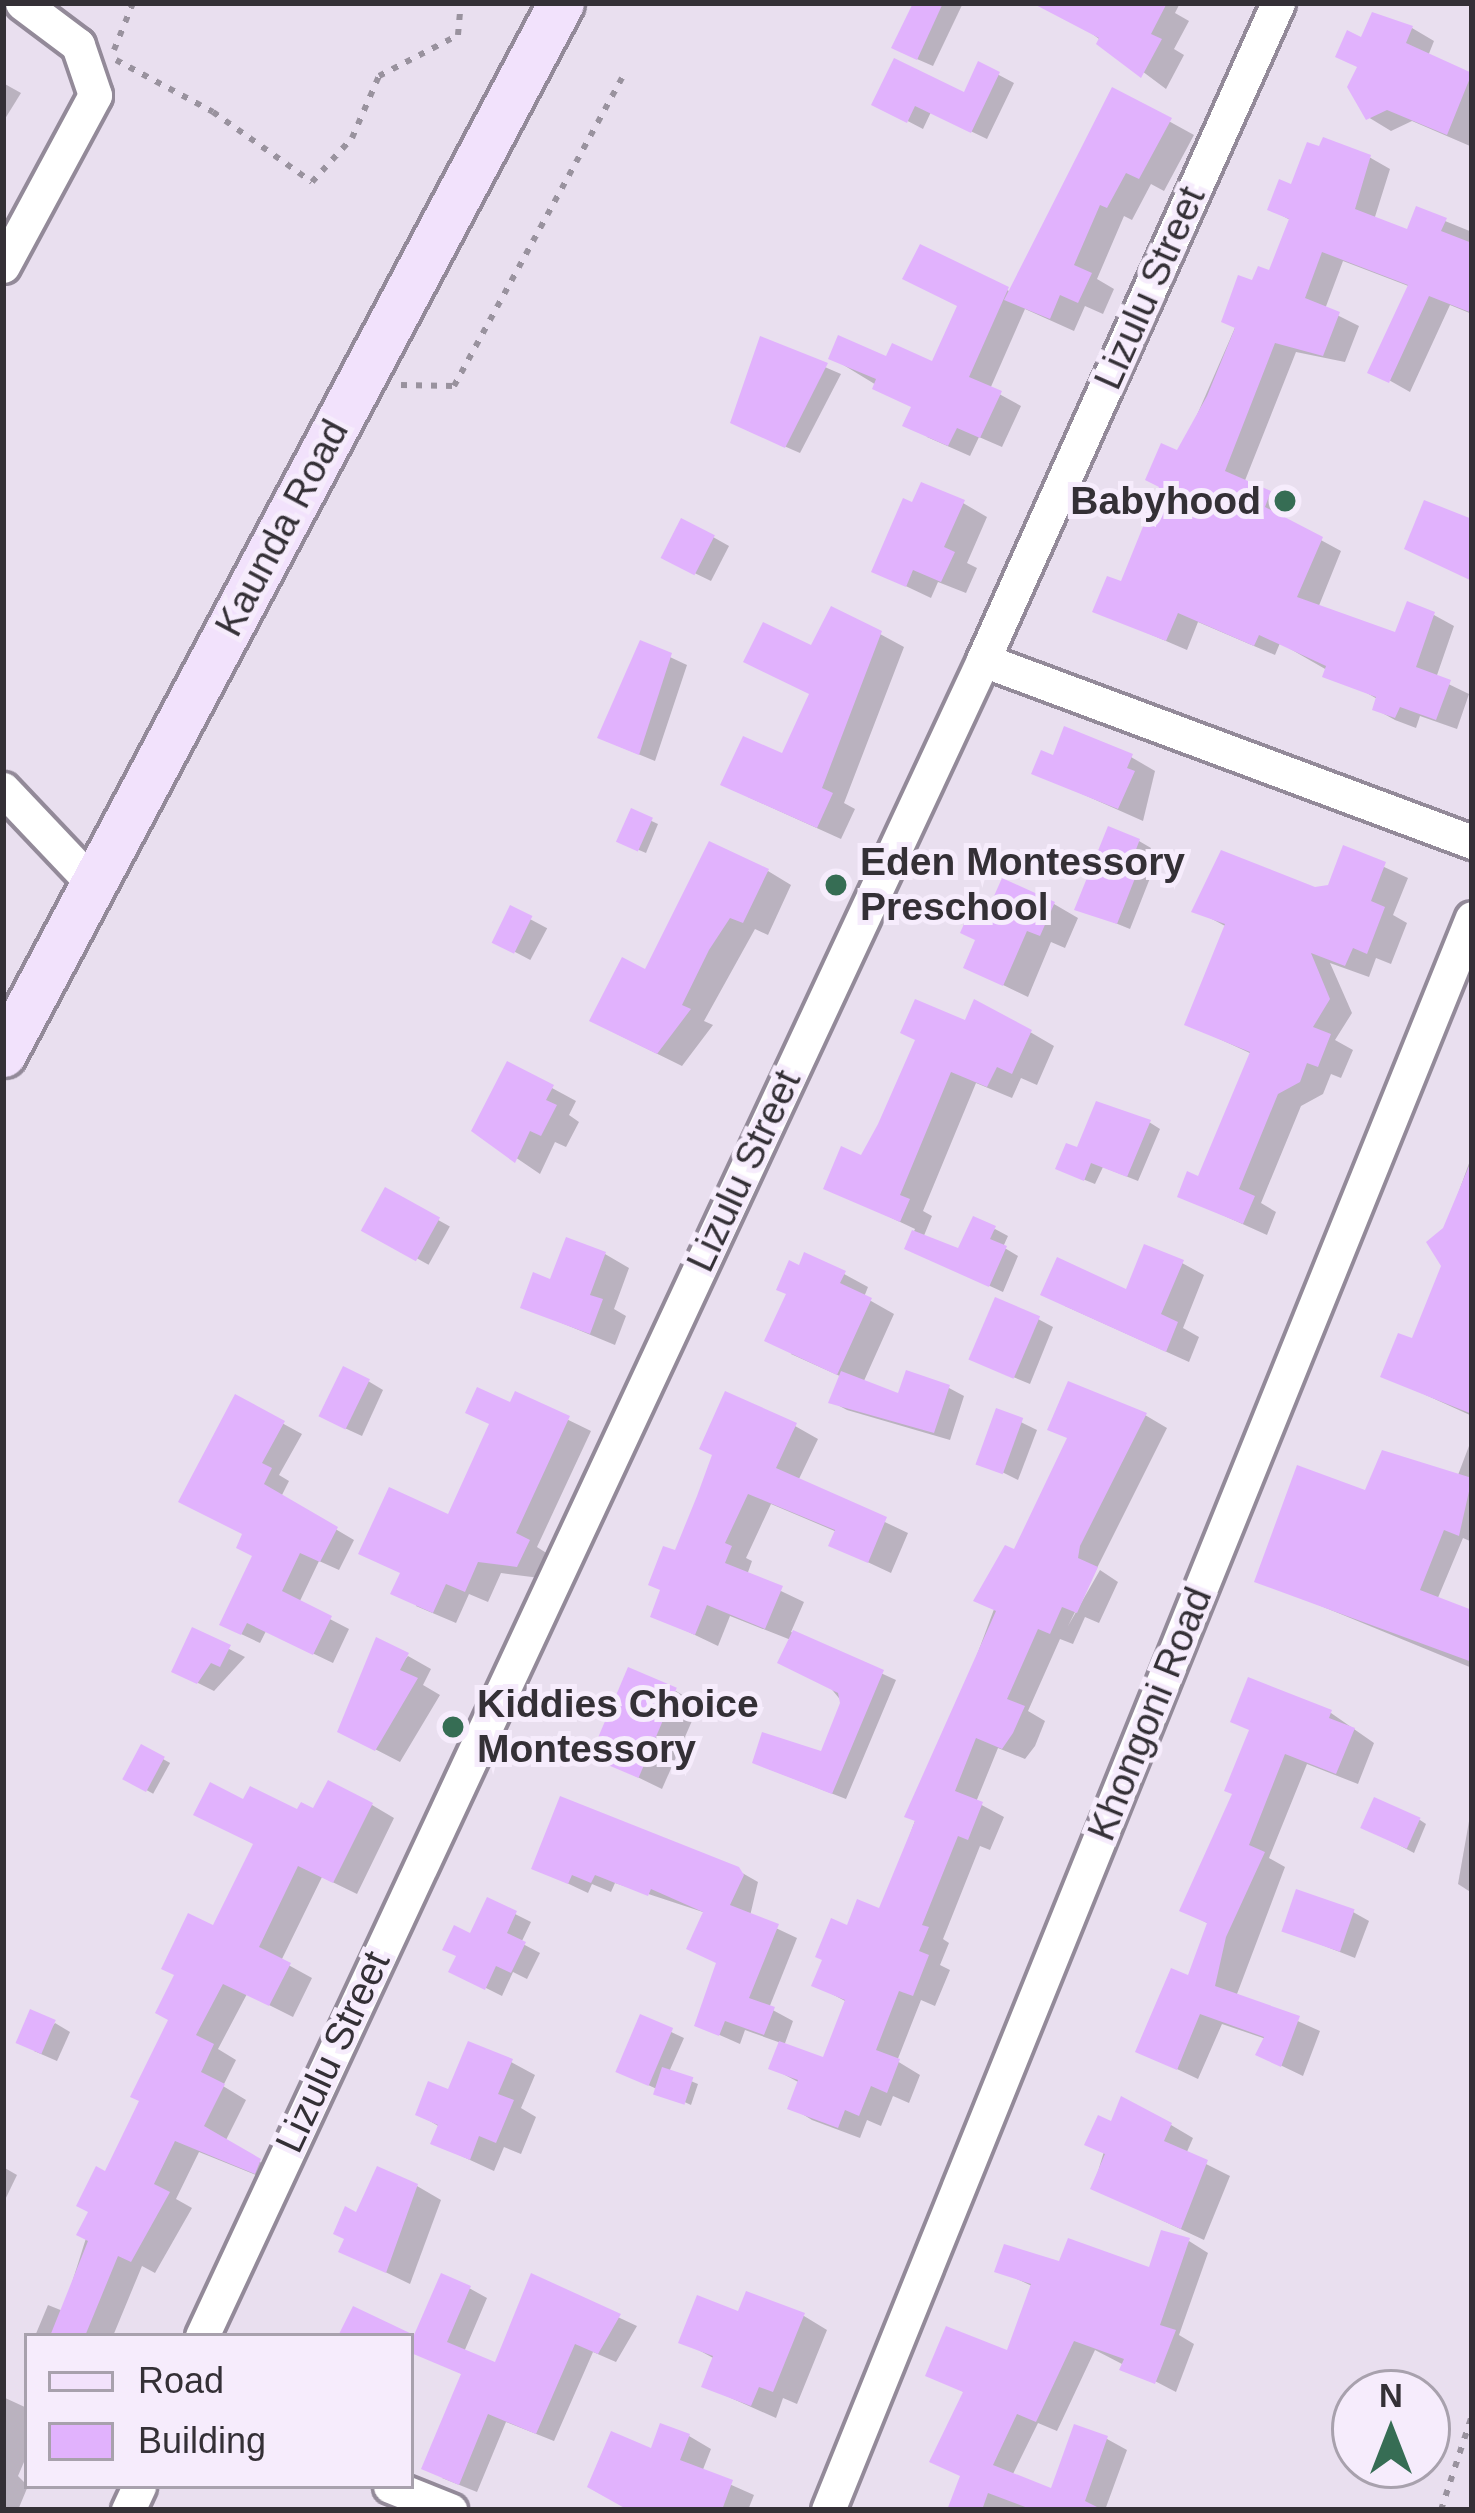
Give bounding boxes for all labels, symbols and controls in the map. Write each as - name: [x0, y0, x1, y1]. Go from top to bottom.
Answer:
- street label: Lizulu Street: [1085, 179, 1215, 397]
- street label: Kaunda Road: [205, 412, 359, 644]
- place label: Babyhood: [1070, 478, 1261, 524]
- marker: Babyhood: [1272, 488, 1298, 514]
- place label: Eden Montessory Preschool: [860, 840, 1185, 931]
- marker: Eden Montessory Preschool: [823, 872, 849, 898]
- street label: Lizulu Street: [677, 1063, 811, 1279]
- street label: Khongoni Road: [1078, 1581, 1222, 1847]
- place label: Kiddies Choice Montessory: [477, 1682, 759, 1773]
- marker: Kiddies Choice Montessory: [440, 1714, 466, 1740]
- street label: Lizulu Street: [266, 1944, 400, 2160]
- legend: [24, 2333, 414, 2489]
- text: Road: [138, 2360, 224, 2401]
- north arrow: [1331, 2369, 1451, 2489]
- text: N: [1379, 2377, 1403, 2414]
- text: Building: [138, 2420, 266, 2461]

